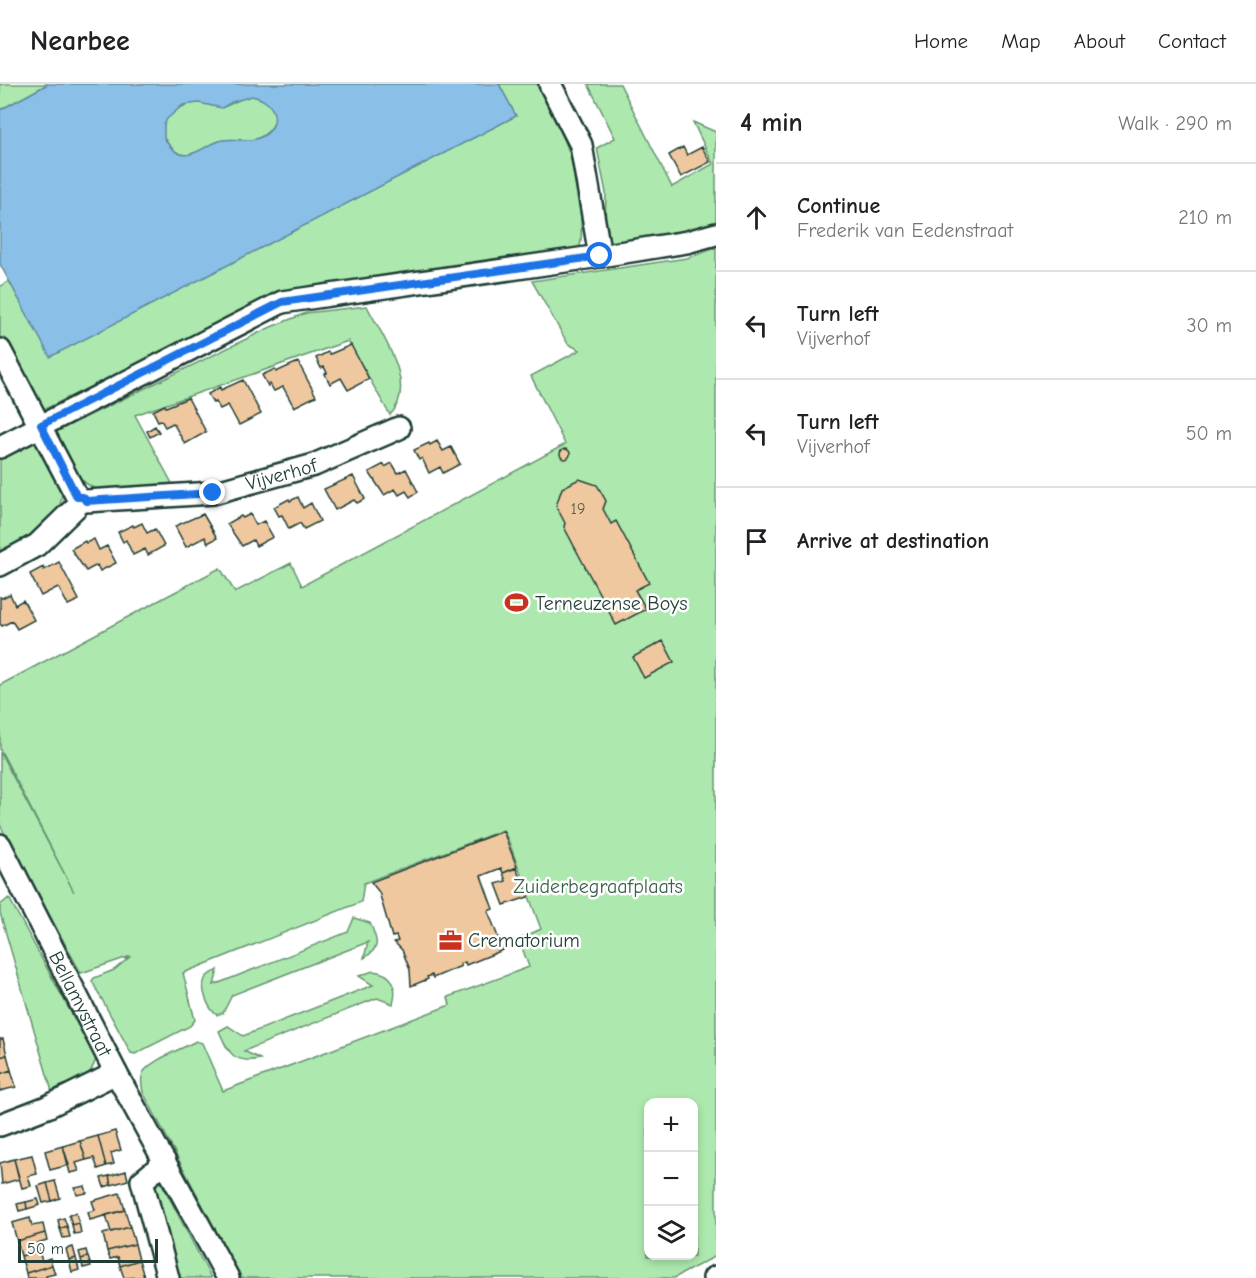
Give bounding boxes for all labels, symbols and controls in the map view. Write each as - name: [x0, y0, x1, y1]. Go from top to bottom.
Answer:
- text: Nearbee: [30, 25, 130, 57]
- text: Home: [914, 29, 968, 53]
- text: Map: [1001, 29, 1041, 53]
- text: About: [1074, 29, 1125, 53]
- text: Contact: [1158, 29, 1226, 53]
- text: 4 min: [740, 108, 803, 138]
- text: Walk · 290 m: [1118, 112, 1232, 135]
- text: Continue: [797, 193, 880, 219]
- icon: ahead: [740, 201, 773, 234]
- text: 210 m: [1178, 206, 1232, 229]
- text: Frederik van Eedenstraat: [797, 219, 1013, 242]
- route start: [586, 242, 612, 268]
- text: Turn left: [797, 301, 879, 327]
- icon: left: [740, 309, 773, 342]
- text: 30 m: [1186, 314, 1232, 337]
- text: Vijverhof: [797, 327, 870, 350]
- text: Turn left: [797, 409, 879, 435]
- icon: left: [740, 417, 773, 450]
- text: 50 m: [1186, 422, 1232, 445]
- text: Vijverhof: [797, 435, 870, 458]
- street label: Vijverhof: [243, 453, 321, 495]
- route end: [199, 479, 225, 505]
- house number: 19: [571, 500, 585, 518]
- icon: arrive: [740, 525, 773, 558]
- text: Arrive at destination: [797, 528, 989, 554]
- sports icon: Terneuzense Boys: [504, 590, 530, 616]
- place label: Terneuzense Boys: [535, 592, 688, 615]
- park label: Zuiderbegraafplaats: [513, 875, 683, 898]
- office icon: Crematorium: [437, 927, 463, 953]
- place label: Crematorium: [468, 929, 580, 952]
- street label: Bellamystraat: [44, 947, 117, 1061]
- map controls: [644, 1098, 698, 1260]
- button: +: [644, 1098, 698, 1152]
- button: −: [644, 1152, 698, 1206]
- button: layers: [644, 1206, 698, 1260]
- scale bar: [18, 1236, 158, 1264]
- text: 50 m: [27, 1240, 64, 1258]

